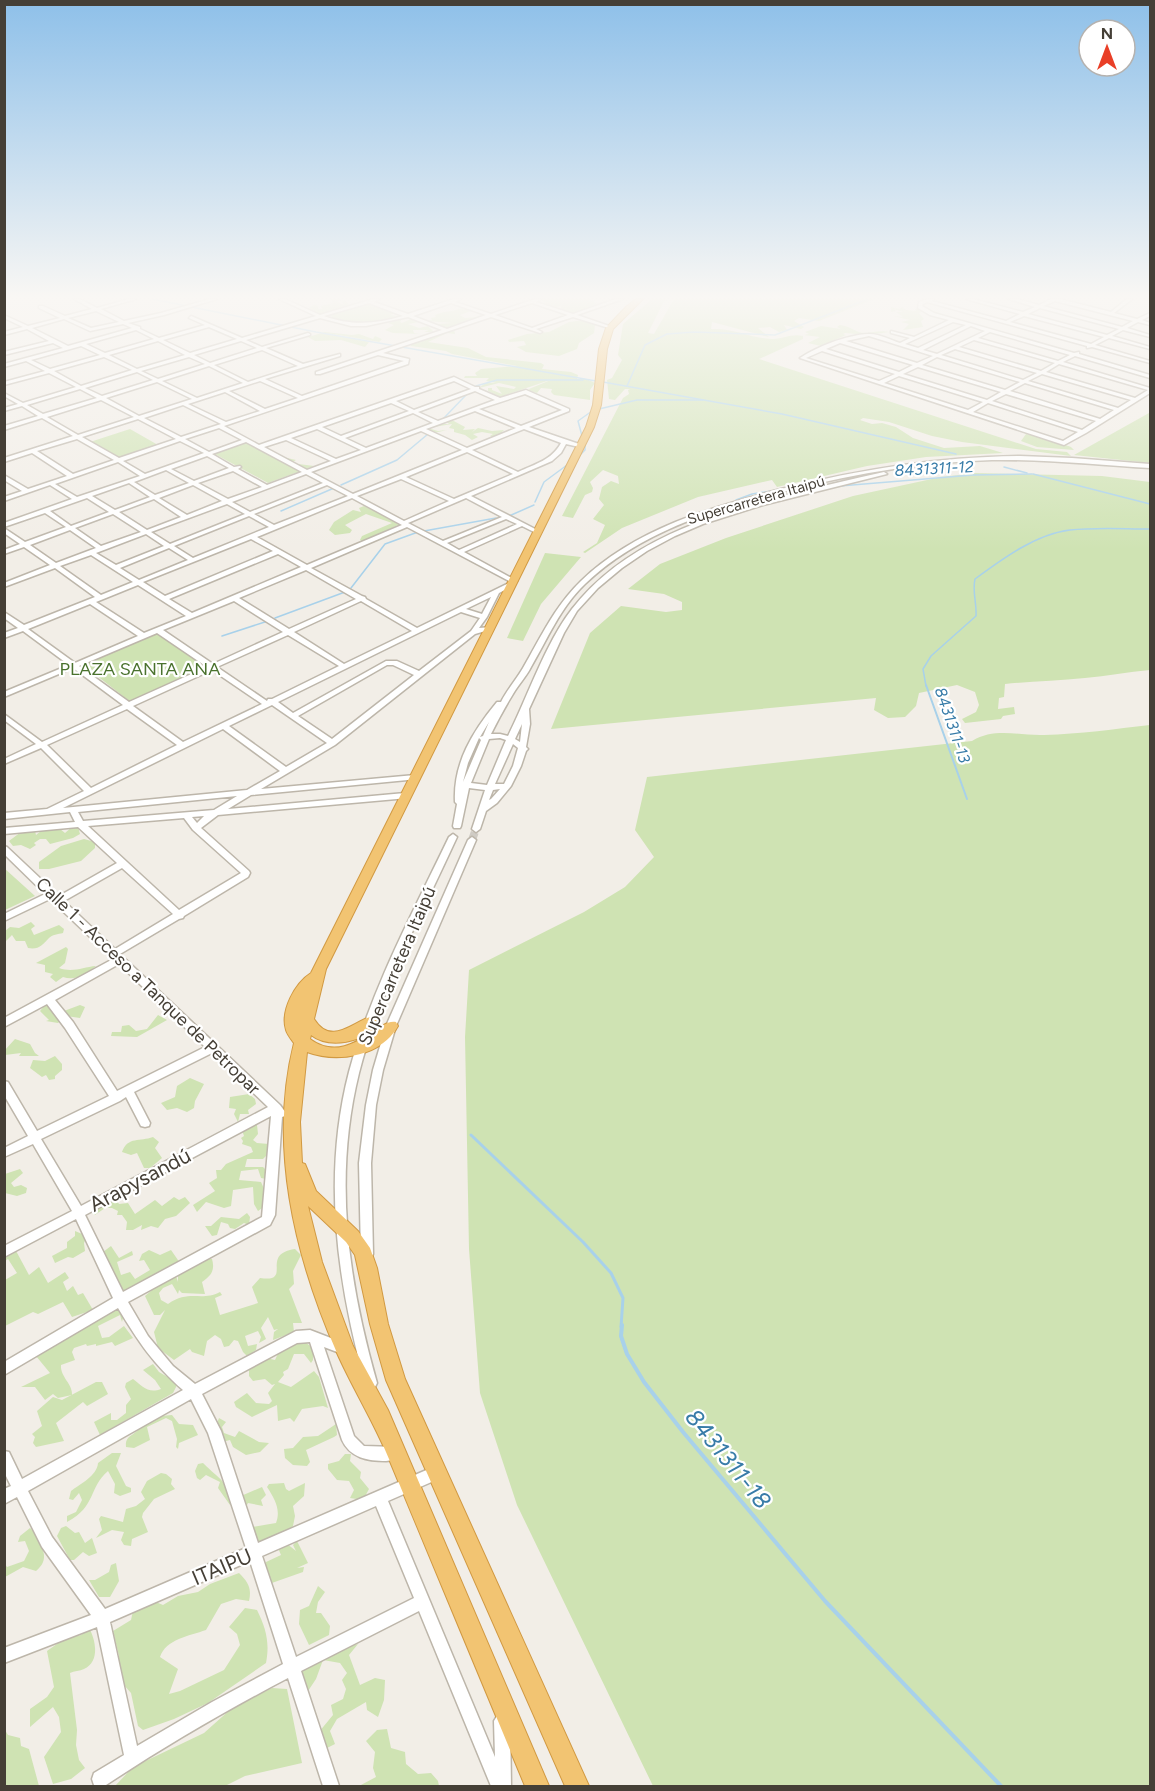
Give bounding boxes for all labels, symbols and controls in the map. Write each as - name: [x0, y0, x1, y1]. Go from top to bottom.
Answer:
- north arrow: [1077, 18, 1137, 78]
- text: N: [1101, 24, 1113, 43]
- water label: 8431311-12: [894, 457, 974, 480]
- street label: Supercarretera Itaipú: [685, 472, 827, 528]
- park label: PLAZA SANTA ANA: [60, 658, 220, 680]
- water label: 8431311-13: [931, 685, 974, 766]
- street label: Calle 1 - Acceso a Tanque de Petropar: [31, 873, 265, 1099]
- street label: Supercarretera Itaipú: [354, 883, 440, 1049]
- street label: Arapysandú: [85, 1142, 195, 1217]
- water label: 8431311-18: [679, 1403, 778, 1515]
- street label: ITAIPU: [188, 1543, 256, 1590]

